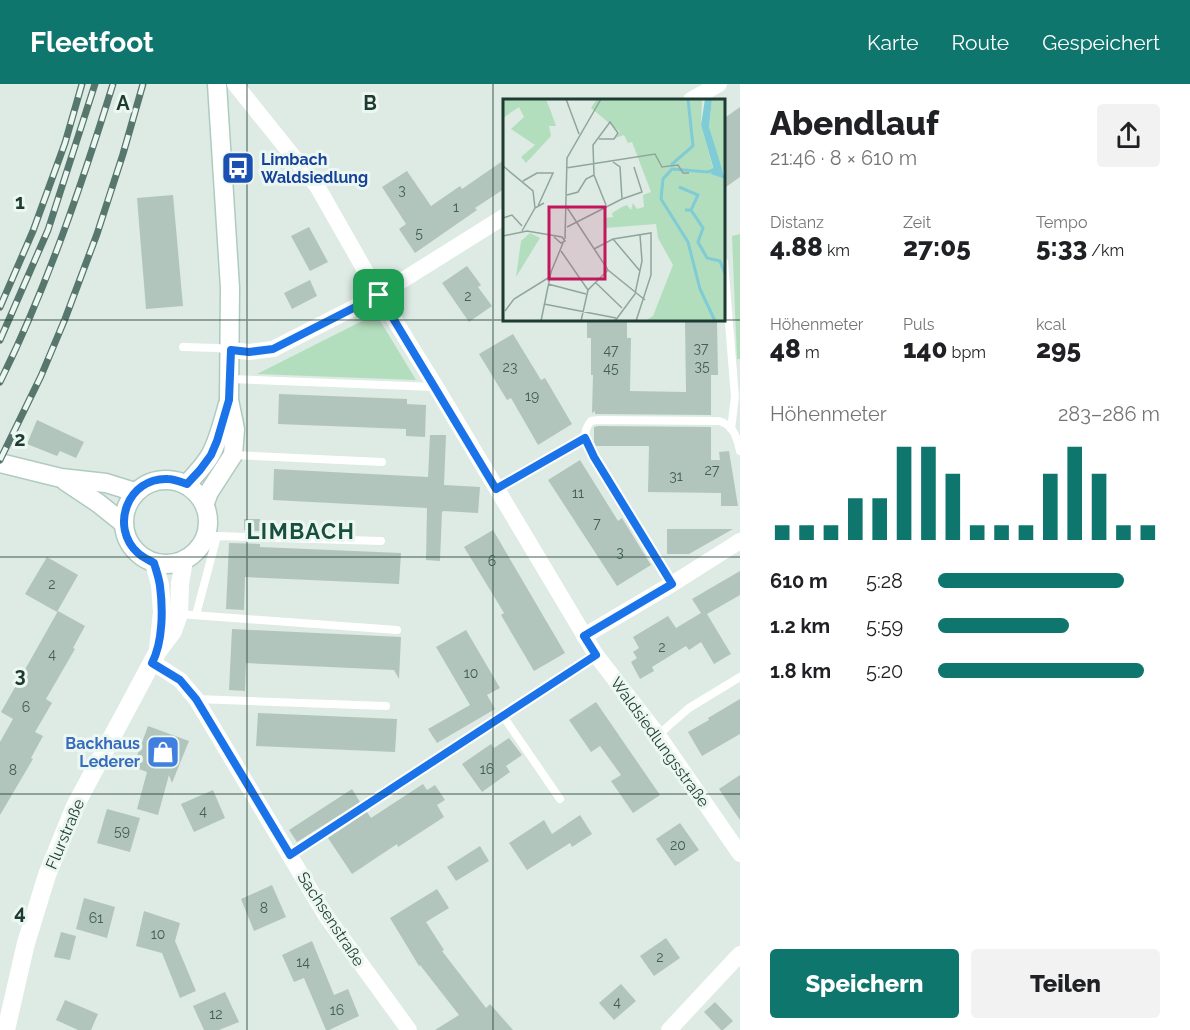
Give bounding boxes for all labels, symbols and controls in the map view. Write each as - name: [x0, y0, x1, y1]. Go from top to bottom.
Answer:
- text: Fleetfoot: [30, 26, 154, 59]
- text: Karte: [867, 30, 919, 55]
- text: Route: [952, 30, 1009, 55]
- text: Gespeichert: [1042, 30, 1160, 55]
- text: A: [116, 91, 130, 115]
- text: B: [363, 91, 377, 115]
- inset map: [503, 99, 725, 321]
- text: Abendlauf: [770, 104, 939, 143]
- button: share: [1097, 104, 1160, 167]
- text: 21:46 · 8 × 610 m: [770, 146, 917, 170]
- bus stop icon: Limbach Waldsiedlung: [220, 150, 256, 186]
- place label: Limbach Waldsiedlung: [261, 150, 368, 187]
- house number: 3: [398, 182, 406, 198]
- text: 1: [15, 190, 25, 214]
- house number: 1: [453, 199, 459, 215]
- text: Distanz: [770, 213, 824, 232]
- text: Zeit: [903, 213, 931, 232]
- text: Tempo: [1036, 213, 1087, 232]
- house number: 5: [415, 225, 423, 241]
- text: 4.88: [770, 232, 823, 262]
- text: 27:05: [903, 232, 971, 262]
- text: 5:33: [1036, 232, 1087, 262]
- text: km: [823, 241, 850, 260]
- text: /km: [1087, 241, 1124, 260]
- pin: [353, 269, 404, 320]
- icon: arrive: [362, 278, 395, 311]
- house number: 2: [464, 288, 472, 304]
- text: Höhenmeter: [770, 315, 864, 334]
- text: Puls: [903, 315, 935, 334]
- text: kcal: [1036, 315, 1066, 334]
- text: 48: [770, 334, 801, 364]
- text: 140: [903, 334, 947, 364]
- text: 295: [1036, 334, 1081, 364]
- house number: 37: [694, 340, 709, 356]
- house number: 47: [603, 342, 619, 358]
- text: m: [801, 343, 820, 362]
- text: bpm: [947, 343, 986, 362]
- house number: 35: [694, 358, 710, 374]
- house number: 23: [503, 359, 517, 375]
- house number: 45: [603, 360, 619, 376]
- house number: 19: [525, 388, 539, 404]
- text: Höhenmeter: [770, 402, 887, 426]
- text: 283–286 m: [1058, 402, 1160, 426]
- text: 2: [14, 427, 26, 451]
- house number: 27: [705, 462, 720, 478]
- house number: 31: [669, 468, 683, 484]
- house number: 11: [572, 485, 584, 501]
- house number: 7: [593, 515, 601, 531]
- district label: LIMBACH: [247, 518, 355, 544]
- house number: 3: [616, 544, 624, 560]
- house number: 6: [488, 553, 496, 569]
- text: 610 m: [770, 569, 828, 593]
- text: 5:28: [866, 569, 903, 593]
- house number: 2: [48, 576, 56, 592]
- text: 1.2 km: [770, 614, 830, 638]
- text: 5:59: [866, 614, 903, 638]
- house number: 2: [658, 639, 666, 655]
- house number: 4: [48, 646, 56, 662]
- text: 1.8 km: [770, 659, 831, 683]
- text: 5:20: [866, 659, 903, 683]
- text: 3: [14, 663, 26, 687]
- house number: 10: [464, 665, 478, 681]
- street label: Waldsiedlungsstraße: [607, 673, 713, 811]
- house number: 6: [22, 699, 30, 715]
- place label: Backhaus Lederer: [65, 734, 140, 771]
- shop icon: Backhaus Lederer: [145, 734, 181, 770]
- house number: 16: [480, 761, 494, 777]
- house number: 8: [9, 762, 17, 778]
- street label: Flurstraße: [42, 796, 88, 872]
- house number: 4: [199, 803, 207, 819]
- house number: 59: [114, 823, 130, 839]
- house number: 20: [670, 837, 686, 853]
- street label: Sachsenstraße: [293, 868, 369, 970]
- text: 4: [14, 900, 26, 924]
- house number: 8: [260, 900, 268, 916]
- house number: 61: [89, 910, 103, 926]
- house number: 10: [151, 926, 165, 942]
- house number: 2: [656, 949, 664, 965]
- button: Speichern: [770, 949, 959, 1018]
- button: Teilen: [971, 949, 1160, 1018]
- house number: 14: [296, 954, 310, 970]
- house number: 4: [613, 994, 621, 1010]
- house number: 16: [330, 1002, 344, 1018]
- house number: 12: [209, 1006, 223, 1022]

